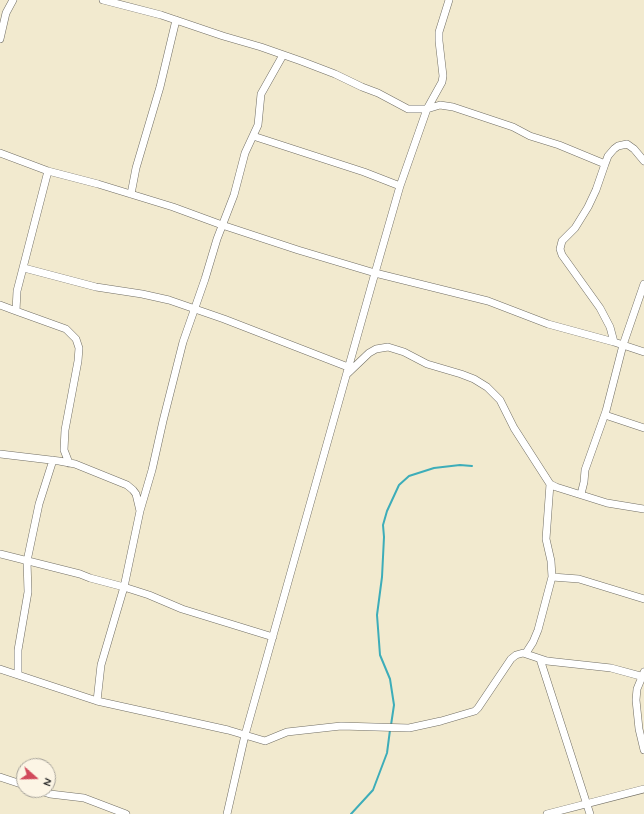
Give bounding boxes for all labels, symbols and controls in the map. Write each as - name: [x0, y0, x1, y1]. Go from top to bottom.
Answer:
- north arrow: [16, 758, 56, 798]
- text: N: [39, 776, 54, 788]

